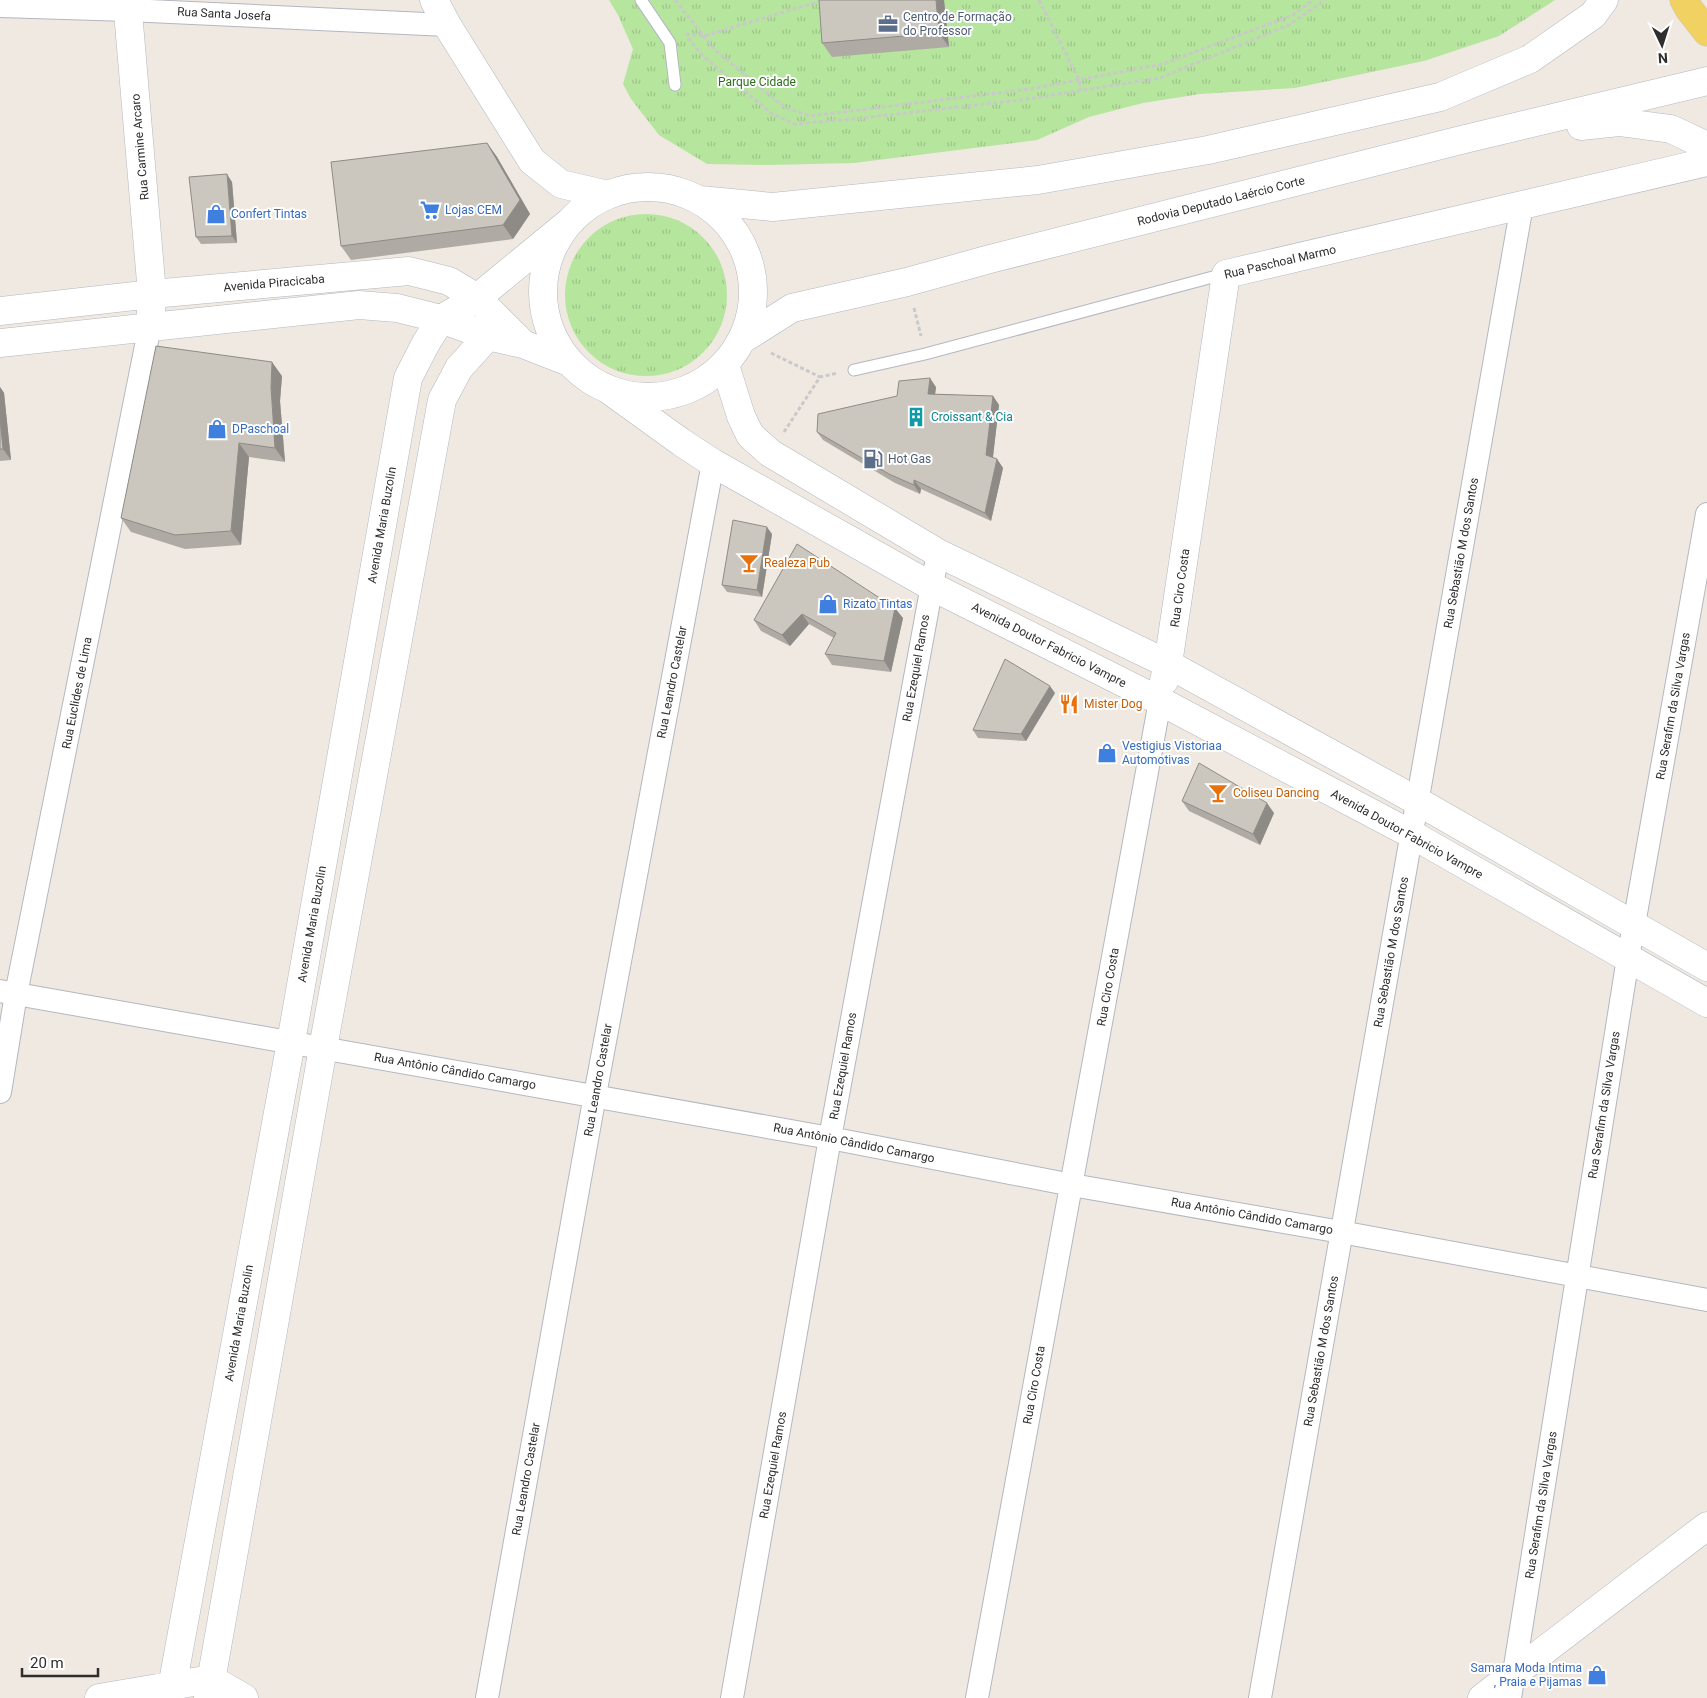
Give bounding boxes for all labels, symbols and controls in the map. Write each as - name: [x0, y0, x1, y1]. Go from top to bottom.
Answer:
- street label: Rua Santa Josefa: [177, 5, 271, 23]
- place label: Centro de Formação do Professor: [903, 10, 1012, 38]
- office icon: Centro de Formação do Professor: [877, 13, 899, 35]
- north arrow: [1637, 20, 1687, 70]
- text: N: [1657, 50, 1668, 66]
- park label: Parque Cidade: [718, 75, 796, 89]
- street label: Rua Carmine Arcaro: [128, 93, 152, 201]
- street label: Rodovia Deputado Laércio Corte: [1136, 173, 1306, 229]
- supermarket icon: Lojas CEM: [419, 199, 441, 221]
- shop icon: Confert Tintas: [205, 203, 227, 225]
- place label: Lojas CEM: [445, 203, 502, 217]
- place label: Confert Tintas: [231, 207, 307, 221]
- street label: Rua Paschoal Marmo: [1223, 242, 1337, 282]
- street label: Avenida Piracicaba: [223, 272, 325, 294]
- building icon: Croissant & Cia: [905, 406, 927, 428]
- place label: Croissant & Cia: [931, 410, 1013, 424]
- shop icon: DPaschoal: [206, 418, 228, 440]
- place label: DPaschoal: [232, 422, 289, 436]
- fuel station icon: Hot Gas: [862, 448, 884, 470]
- place label: Hot Gas: [888, 452, 931, 466]
- street label: Avenida Maria Buzolin: [365, 466, 399, 584]
- street label: Rua Sebastião M dos Santos: [1441, 476, 1481, 630]
- street label: Rua Ciro Costa: [1168, 548, 1192, 628]
- bar icon: Realeza Pub: [738, 552, 760, 574]
- place label: Realeza Pub: [764, 556, 830, 570]
- shop icon: Rizato Tintas: [817, 593, 839, 615]
- place label: Rizato Tintas: [843, 597, 913, 611]
- street label: Avenida Doutor Fabricio Vampre: [969, 600, 1129, 690]
- street label: Rua Ezequiel Ramos: [900, 613, 932, 723]
- street label: Rua Leandro Castelar: [654, 625, 690, 739]
- street label: Rua Serafim da Silva Vargas: [1653, 631, 1693, 781]
- street label: Rua Euclides de Lima: [59, 636, 95, 750]
- restaurant icon: Mister Dog: [1058, 693, 1080, 715]
- place label: Mister Dog: [1084, 697, 1142, 711]
- place label: Vestigius Vistoriaa Automotivas: [1122, 739, 1222, 767]
- shop icon: Vestigius Vistoriaa Automotivas: [1096, 742, 1118, 764]
- bar icon: Coliseu Dancing: [1207, 782, 1229, 804]
- place label: Coliseu Dancing: [1233, 786, 1319, 800]
- street label: Avenida Doutor Fabricio Vampre: [1329, 786, 1485, 882]
- street label: Avenida Maria Buzolin: [295, 865, 329, 983]
- street label: Rua Sebastião M dos Santos: [1371, 875, 1411, 1029]
- street label: Rua Ciro Costa: [1094, 947, 1122, 1027]
- street label: Rua Ezequiel Ramos: [827, 1011, 859, 1121]
- street label: Rua Leandro Castelar: [581, 1022, 615, 1138]
- street label: Rua Serafim da Silva Vargas: [1585, 1030, 1623, 1180]
- street label: Rua Antônio Cândido Camargo: [373, 1050, 537, 1092]
- street label: Rua Antônio Cândido Camargo: [772, 1120, 936, 1166]
- street label: Rua Antônio Cândido Camargo: [1170, 1195, 1334, 1237]
- street label: Avenida Maria Buzolin: [222, 1264, 256, 1382]
- street label: Rua Sebastião M dos Santos: [1301, 1274, 1341, 1428]
- street label: Rua Ciro Costa: [1020, 1345, 1048, 1425]
- street label: Rua Ezequiel Ramos: [757, 1410, 789, 1520]
- street label: Rua Leandro Castelar: [509, 1421, 543, 1537]
- street label: Rua Serafim da Silva Vargas: [1522, 1430, 1560, 1580]
- scale bar: [22, 1646, 99, 1678]
- text: 20 m: [30, 1654, 64, 1672]
- place label: Samara Moda Intima , Praia e Pijamas: [1471, 1661, 1582, 1689]
- shop icon: Samara Moda Intima , Praia e Pijamas: [1586, 1664, 1608, 1686]

